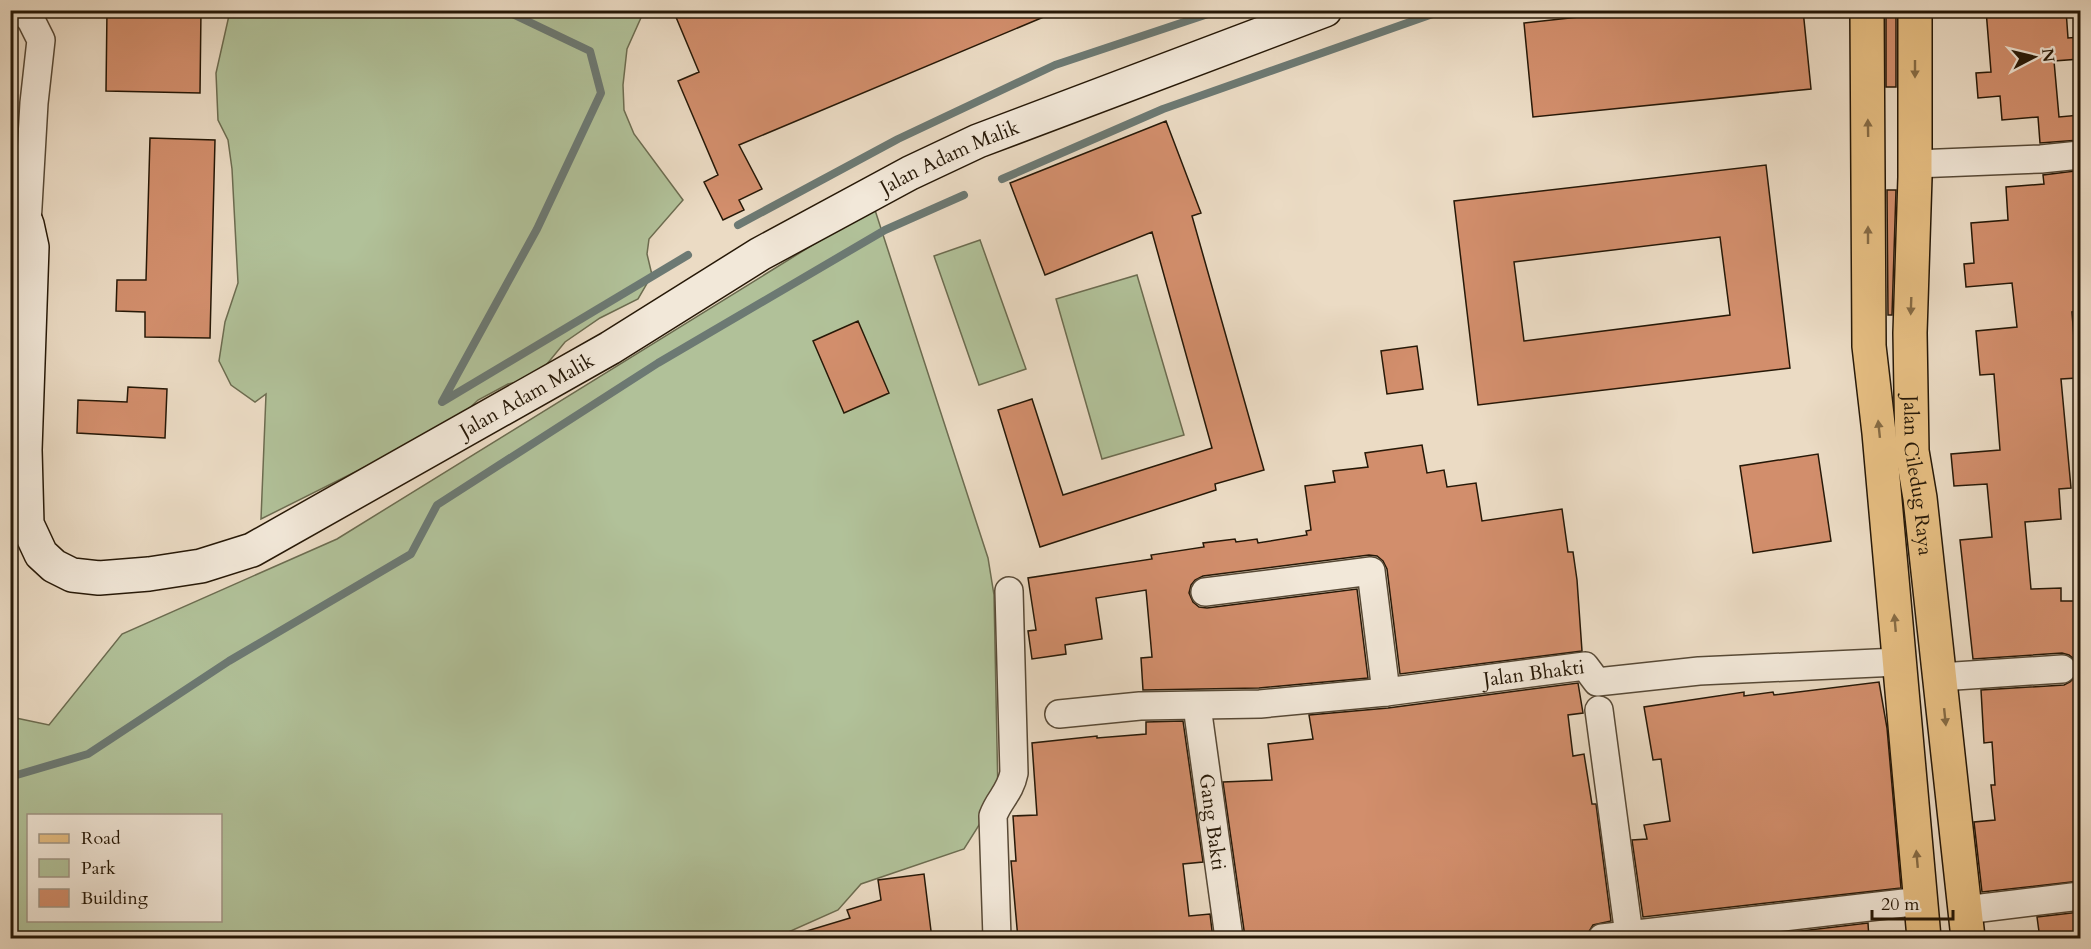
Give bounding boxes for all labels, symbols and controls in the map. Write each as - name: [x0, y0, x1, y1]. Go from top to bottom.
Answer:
- north arrow: [2004, 27, 2064, 87]
- text: N: [2036, 47, 2060, 64]
- one-way arrow: [1910, 59, 1920, 78]
- street label: Jalan Adam Malik: [872, 114, 1023, 202]
- one-way arrow: [1863, 118, 1873, 137]
- one-way arrow: [1864, 225, 1873, 244]
- one-way arrow: [1906, 296, 1915, 315]
- street label: Jalan Adam Malik: [452, 347, 599, 446]
- street label: Jalan Ciledug Raya: [1897, 392, 1939, 557]
- one-way arrow: [1874, 420, 1884, 439]
- one-way arrow: [1890, 614, 1900, 633]
- street label: Jalan Bhakti: [1479, 653, 1586, 694]
- one-way arrow: [1940, 708, 1949, 727]
- street label: Gang Bakti: [1192, 772, 1233, 872]
- legend: [27, 814, 222, 922]
- text: Road: [81, 826, 121, 851]
- one-way arrow: [1912, 850, 1922, 869]
- text: Park: [81, 856, 116, 881]
- scale bar: [1872, 883, 1953, 921]
- text: Building: [81, 886, 149, 911]
- text: 20 m: [1881, 892, 1920, 917]

